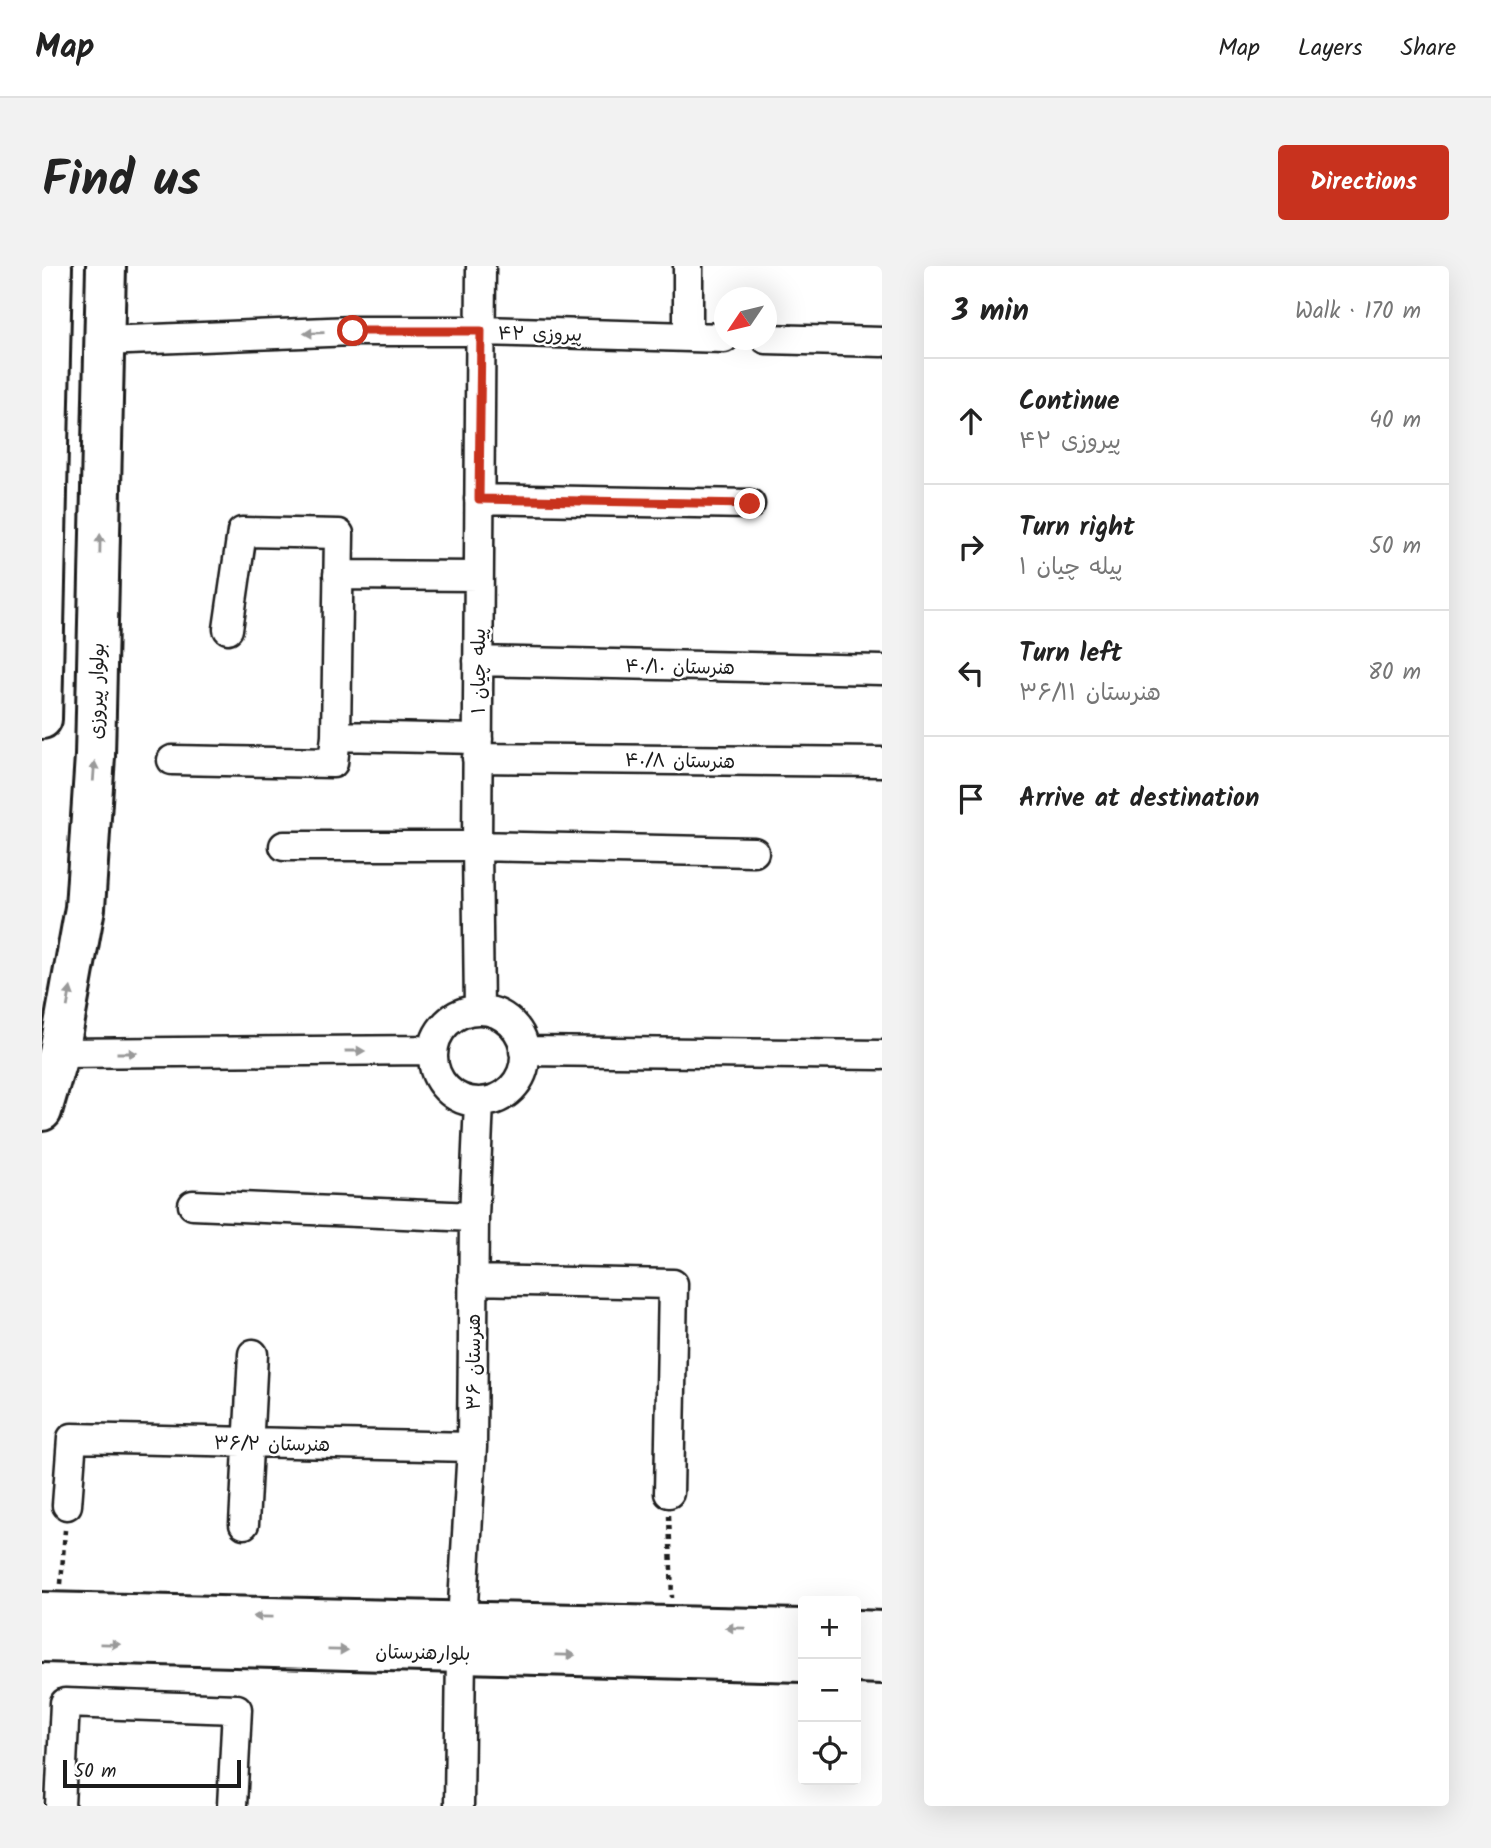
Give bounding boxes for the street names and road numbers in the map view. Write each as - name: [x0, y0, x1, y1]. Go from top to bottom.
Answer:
- street label: پیروزی ۴۲: [498, 319, 582, 351]
- street label: پیله چیان ۱: [465, 628, 495, 714]
- street label: بولوار پیروزی: [82, 642, 114, 740]
- street label: هنرستان ۴۰/۱۰: [625, 652, 735, 684]
- street label: هنرستان ۴۰/۸: [625, 746, 735, 778]
- street label: هنرستان ۳۶: [460, 1314, 490, 1410]
- street label: هنرستان ۳۶/۲: [214, 1429, 330, 1461]
- street label: بلوارهنرستان: [375, 1638, 471, 1670]

